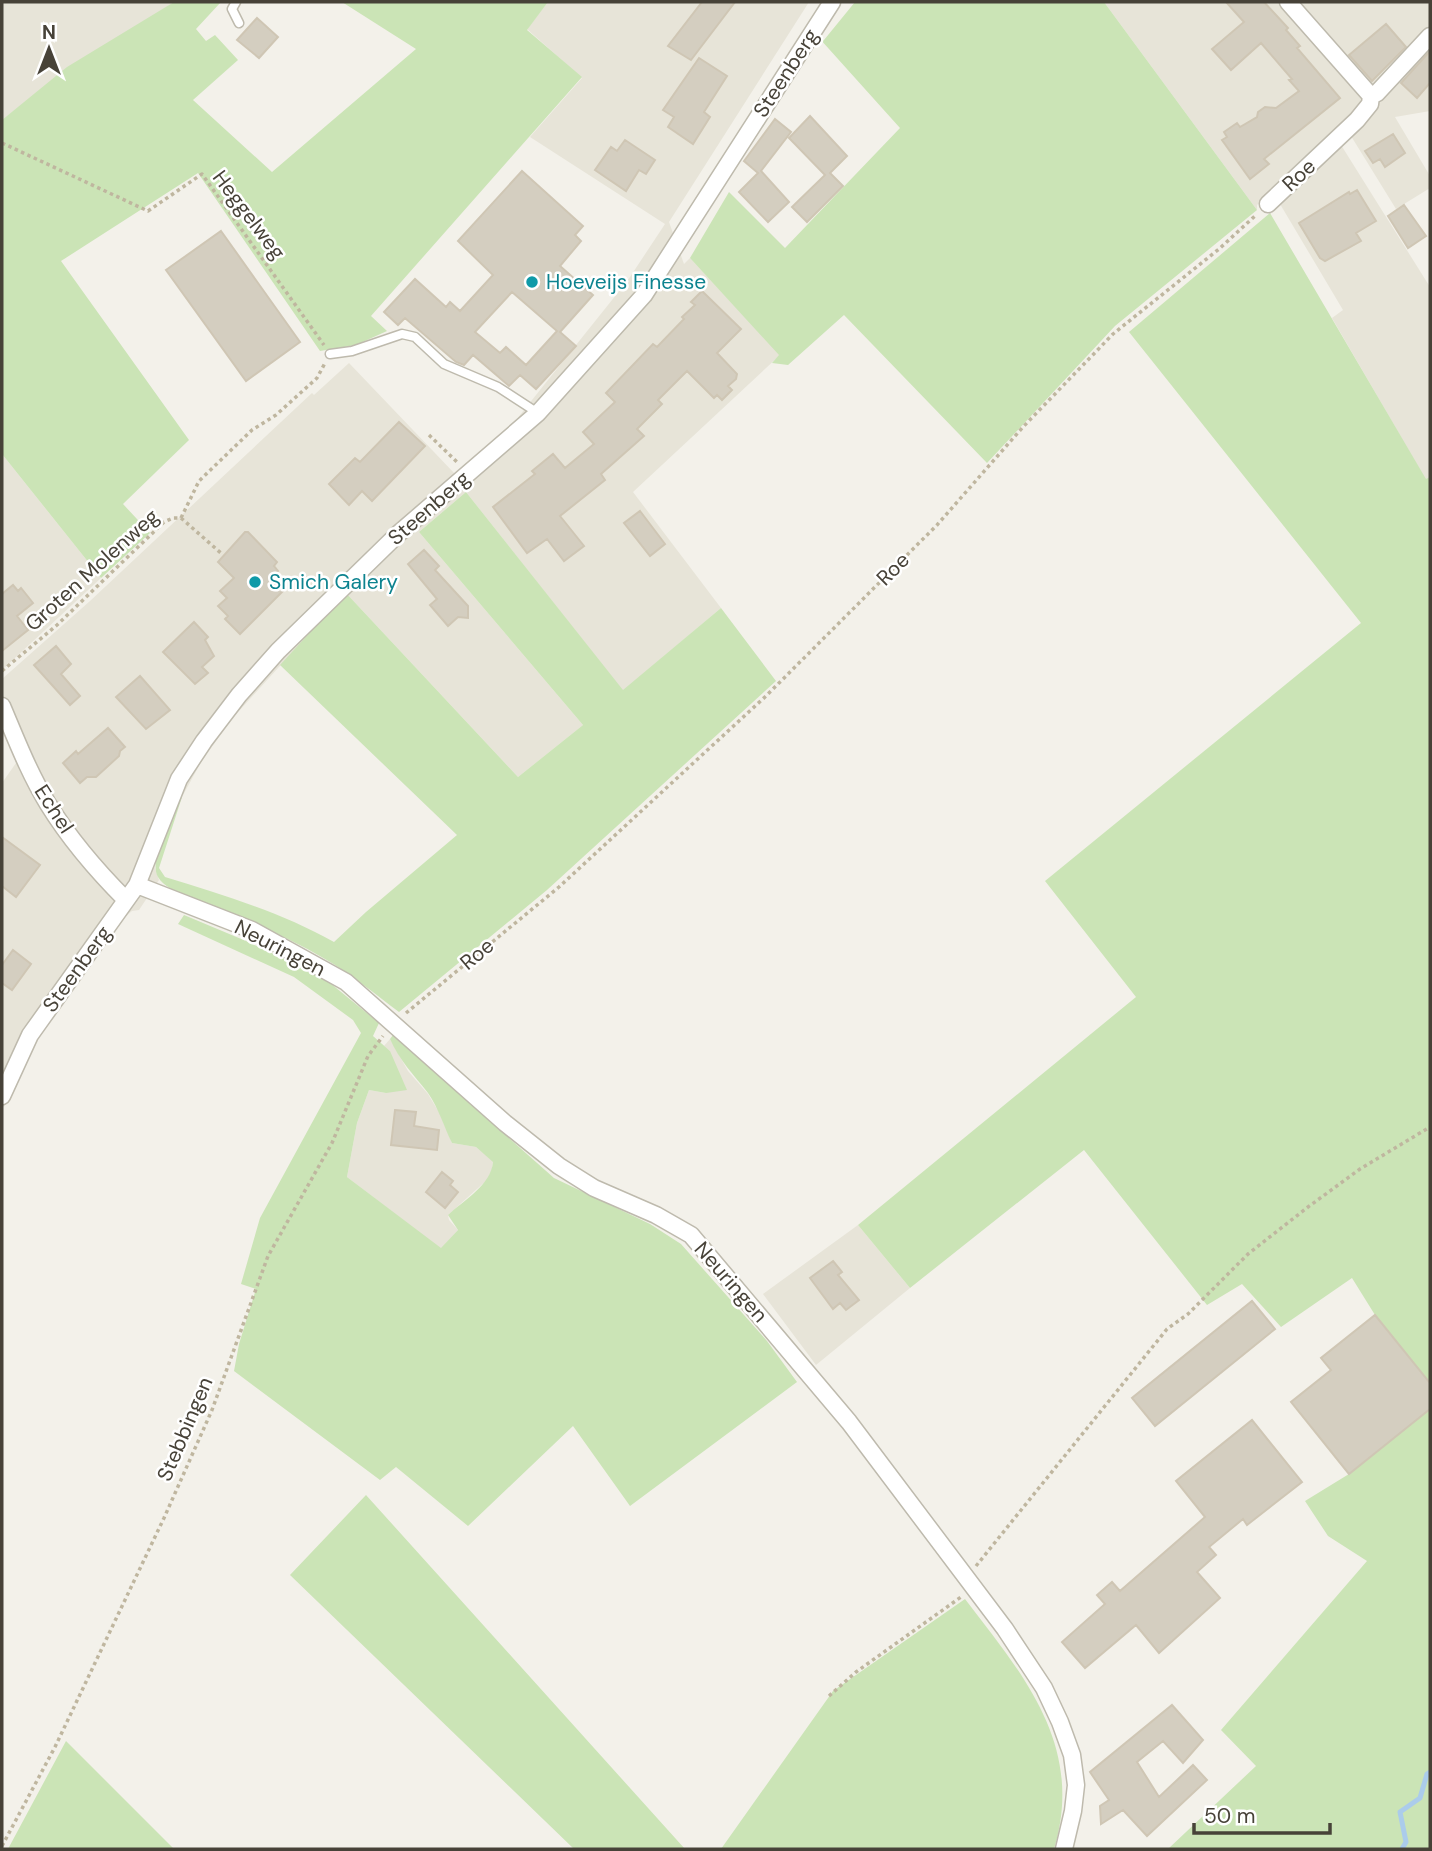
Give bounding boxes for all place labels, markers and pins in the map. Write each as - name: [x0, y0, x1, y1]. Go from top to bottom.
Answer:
- place label: Hoeveijs Finesse: [546, 268, 706, 296]
- marker: Hoeveijs Finesse: [524, 274, 540, 290]
- place label: Smich Galery: [269, 568, 398, 596]
- marker: Smich Galery: [247, 574, 263, 590]

